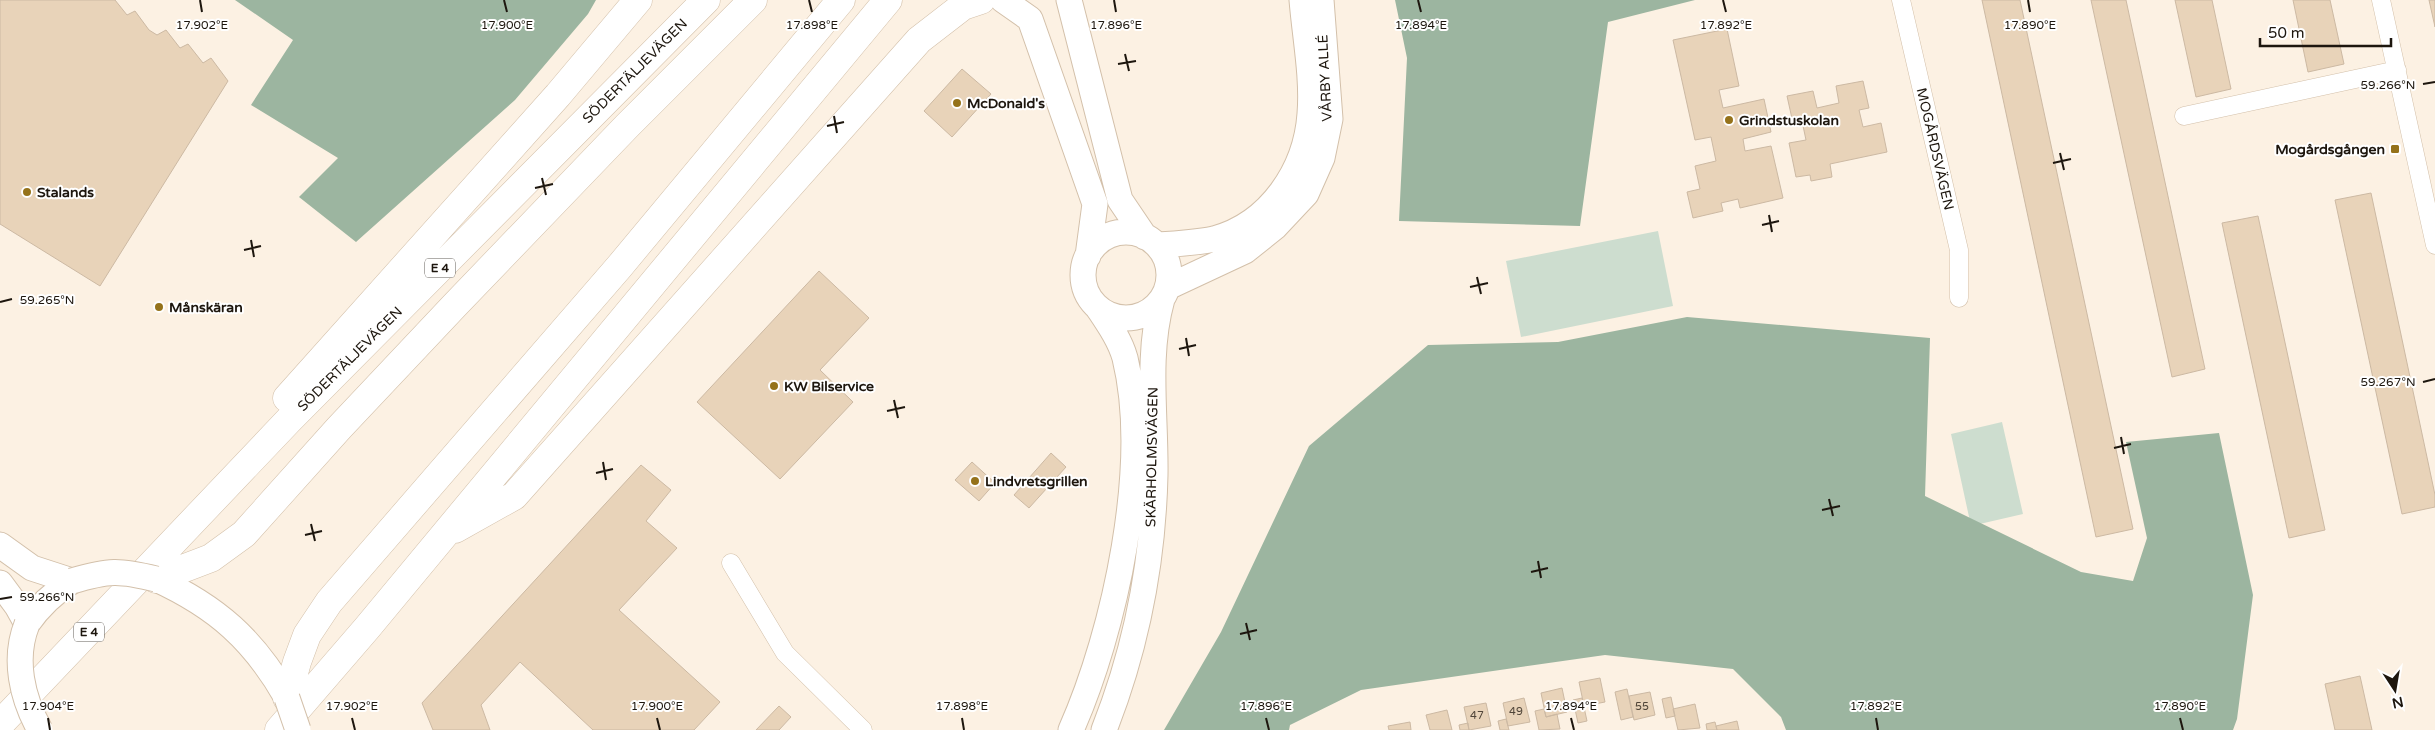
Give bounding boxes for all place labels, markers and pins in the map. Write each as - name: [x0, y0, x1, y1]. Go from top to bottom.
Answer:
- place label: McDonald's: [967, 95, 1045, 112]
- marker: McDonald's: [951, 97, 963, 109]
- place label: Grindstuskolan: [1739, 112, 1839, 129]
- marker: Grindstuskolan: [1723, 114, 1735, 126]
- place label: Mogårdsgången: [2275, 141, 2385, 158]
- marker: Mogårdsgången: [2389, 143, 2401, 155]
- place label: Stalands: [37, 184, 94, 201]
- marker: Stalands: [21, 186, 33, 198]
- place label: Månskäran: [169, 299, 243, 316]
- marker: Månskäran: [153, 301, 165, 313]
- place label: KW Bilservice: [784, 378, 874, 395]
- marker: KW Bilservice: [768, 380, 780, 392]
- place label: Lindvretsgrillen: [985, 473, 1088, 490]
- marker: Lindvretsgrillen: [969, 475, 981, 487]

